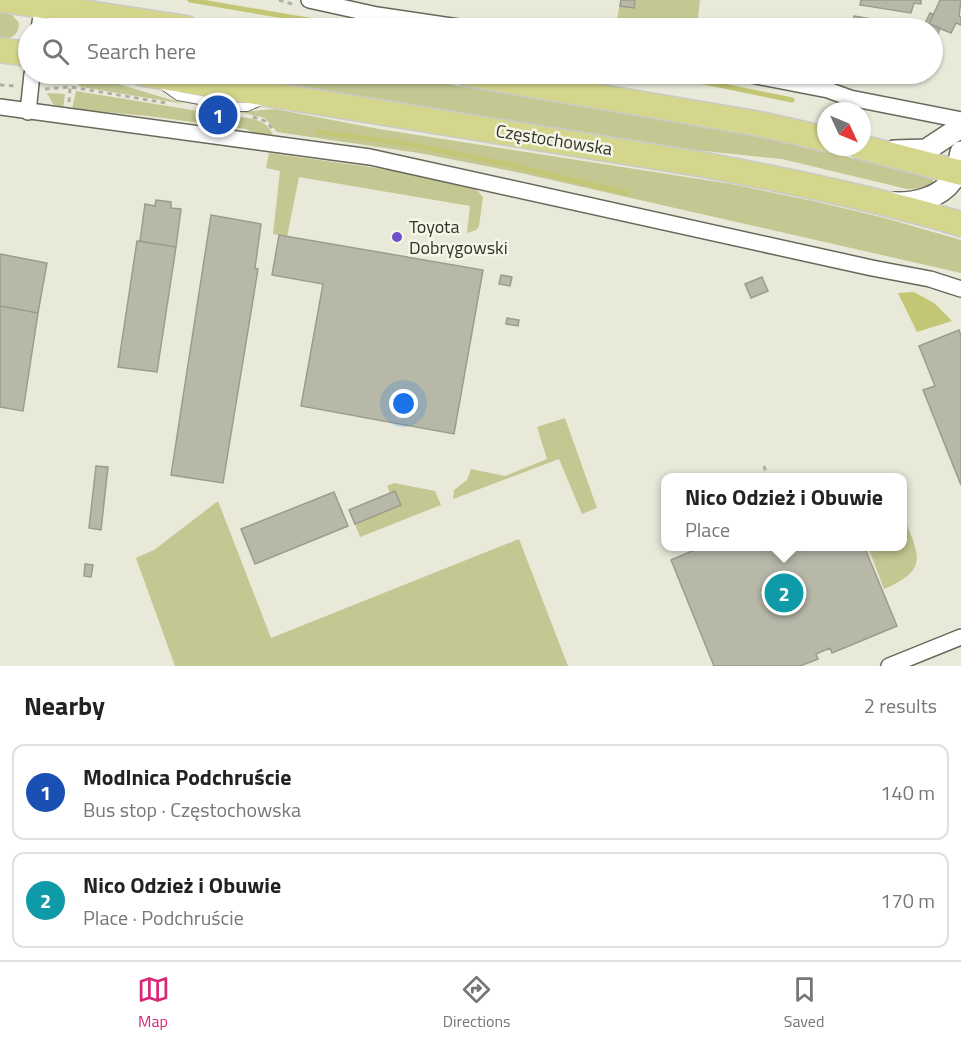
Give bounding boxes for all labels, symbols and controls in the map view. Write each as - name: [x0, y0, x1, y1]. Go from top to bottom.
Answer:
- search box: [18, 18, 943, 84]
- text: Search here: [87, 34, 196, 68]
- icon: search: [39, 35, 72, 68]
- pin: 1: [198, 92, 238, 138]
- north arrow: [817, 102, 871, 156]
- street label: Częstochowska: [494, 117, 614, 162]
- place label: Toyota Dobrygowski: [409, 213, 508, 261]
- marker: Toyota Dobrygowski: [390, 230, 404, 244]
- your location: [389, 389, 418, 418]
- popup: [661, 473, 907, 551]
- text: Nico Odzież i Obuwie: [685, 480, 883, 514]
- text: Place: [685, 514, 730, 545]
- pin: 2: [764, 570, 804, 616]
- text: Nearby: [24, 686, 105, 725]
- text: 2 results: [864, 690, 937, 721]
- text: Modlnica Podchruście: [83, 760, 291, 794]
- text: 1: [40, 777, 51, 808]
- text: 140 m: [880, 777, 935, 808]
- text: Bus stop · Częstochowska: [83, 794, 301, 825]
- text: Nico Odzież i Obuwie: [83, 868, 281, 902]
- text: 2: [40, 885, 51, 916]
- text: 170 m: [880, 885, 935, 916]
- text: Place · Podchruście: [83, 902, 244, 933]
- tab: Map: [137, 973, 170, 1033]
- tab: Directions: [443, 973, 511, 1033]
- tab: Saved: [784, 973, 824, 1033]

